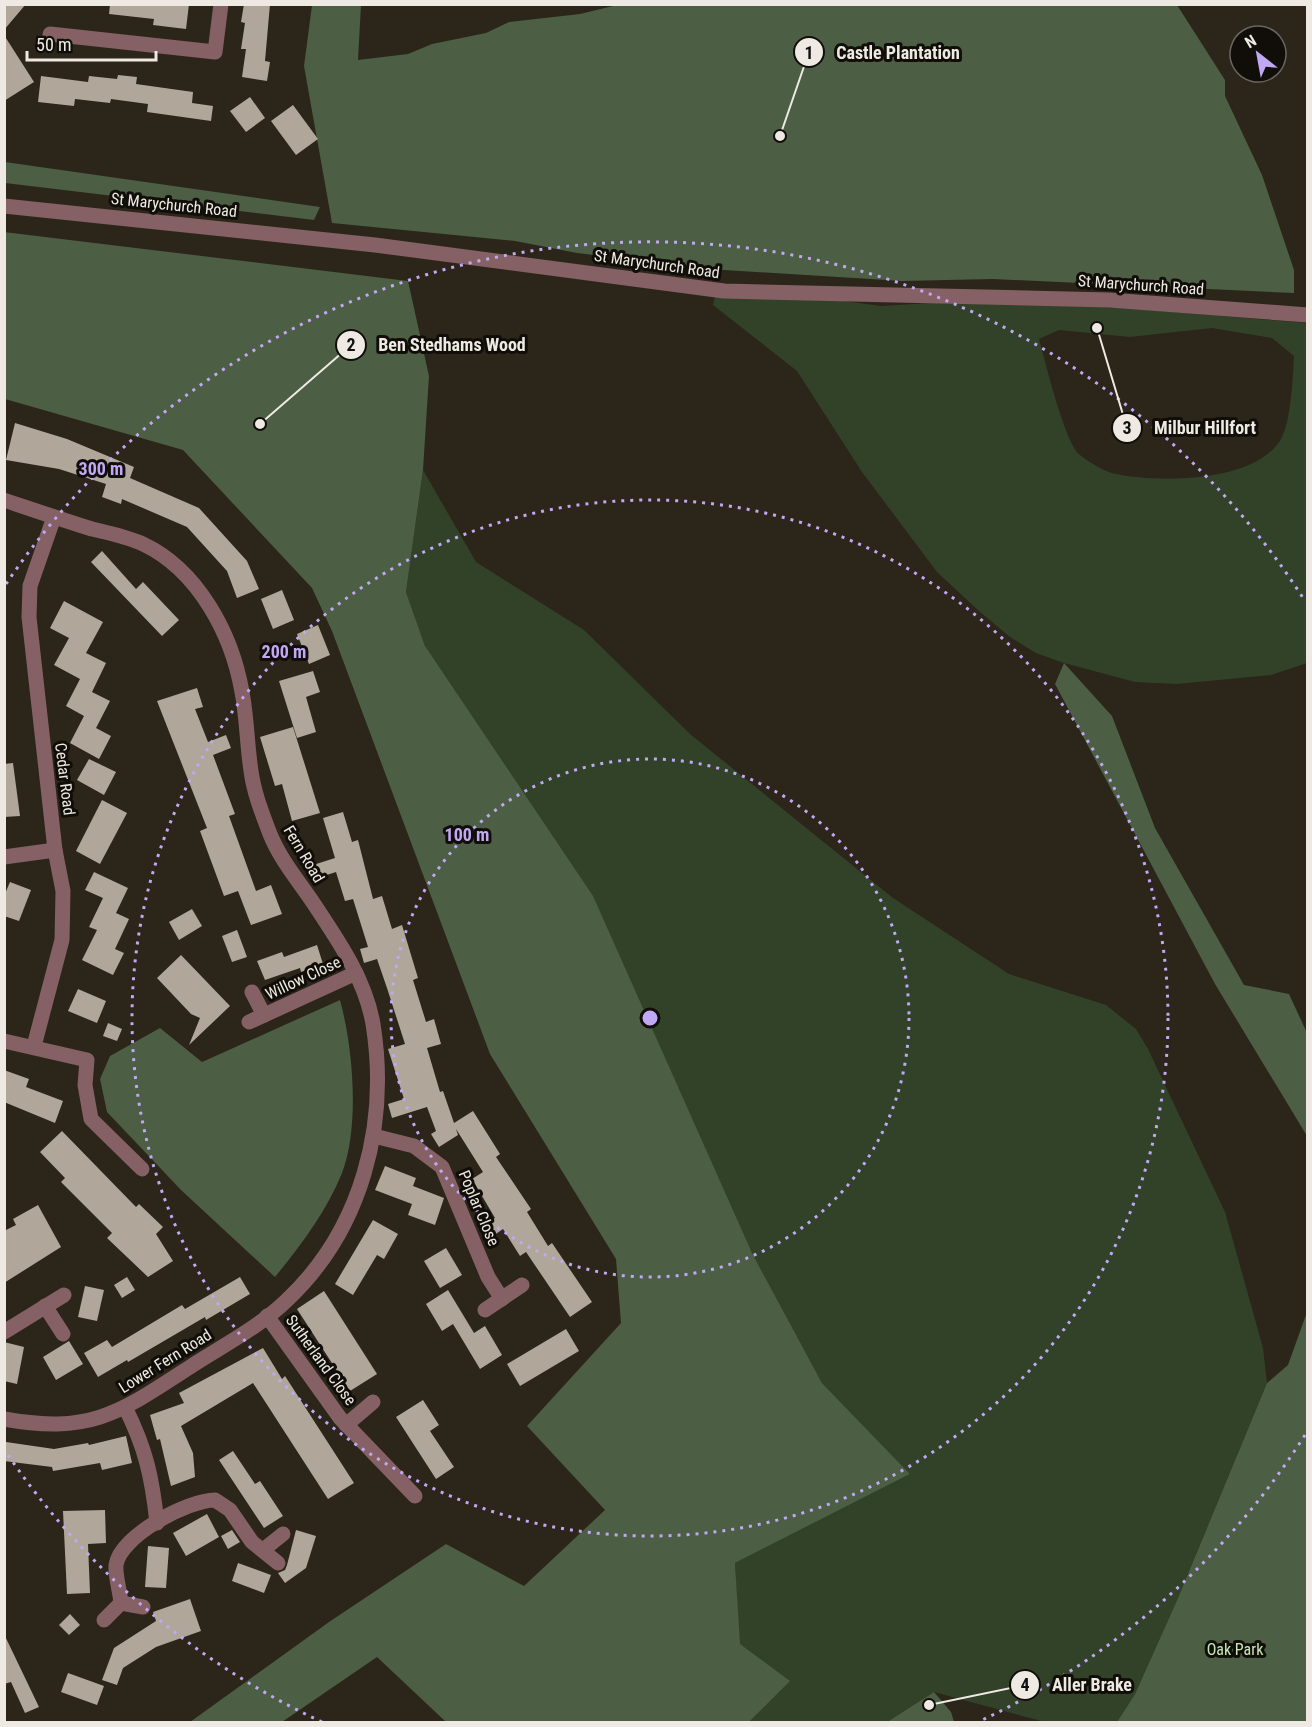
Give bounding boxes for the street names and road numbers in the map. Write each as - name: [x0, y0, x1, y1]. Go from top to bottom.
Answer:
- street label: St Marychurch Road: [110, 189, 238, 221]
- street label: St Marychurch Road: [593, 246, 721, 282]
- street label: St Marychurch Road: [1077, 271, 1205, 299]
- street label: Cedar Road: [51, 742, 79, 816]
- street label: Fern Road: [280, 822, 328, 886]
- street label: Willow Close: [262, 952, 344, 1004]
- street label: Poplar Close: [455, 1167, 503, 1249]
- street label: Sutherland Close: [282, 1311, 360, 1409]
- street label: Lower Fern Road: [115, 1325, 215, 1397]

